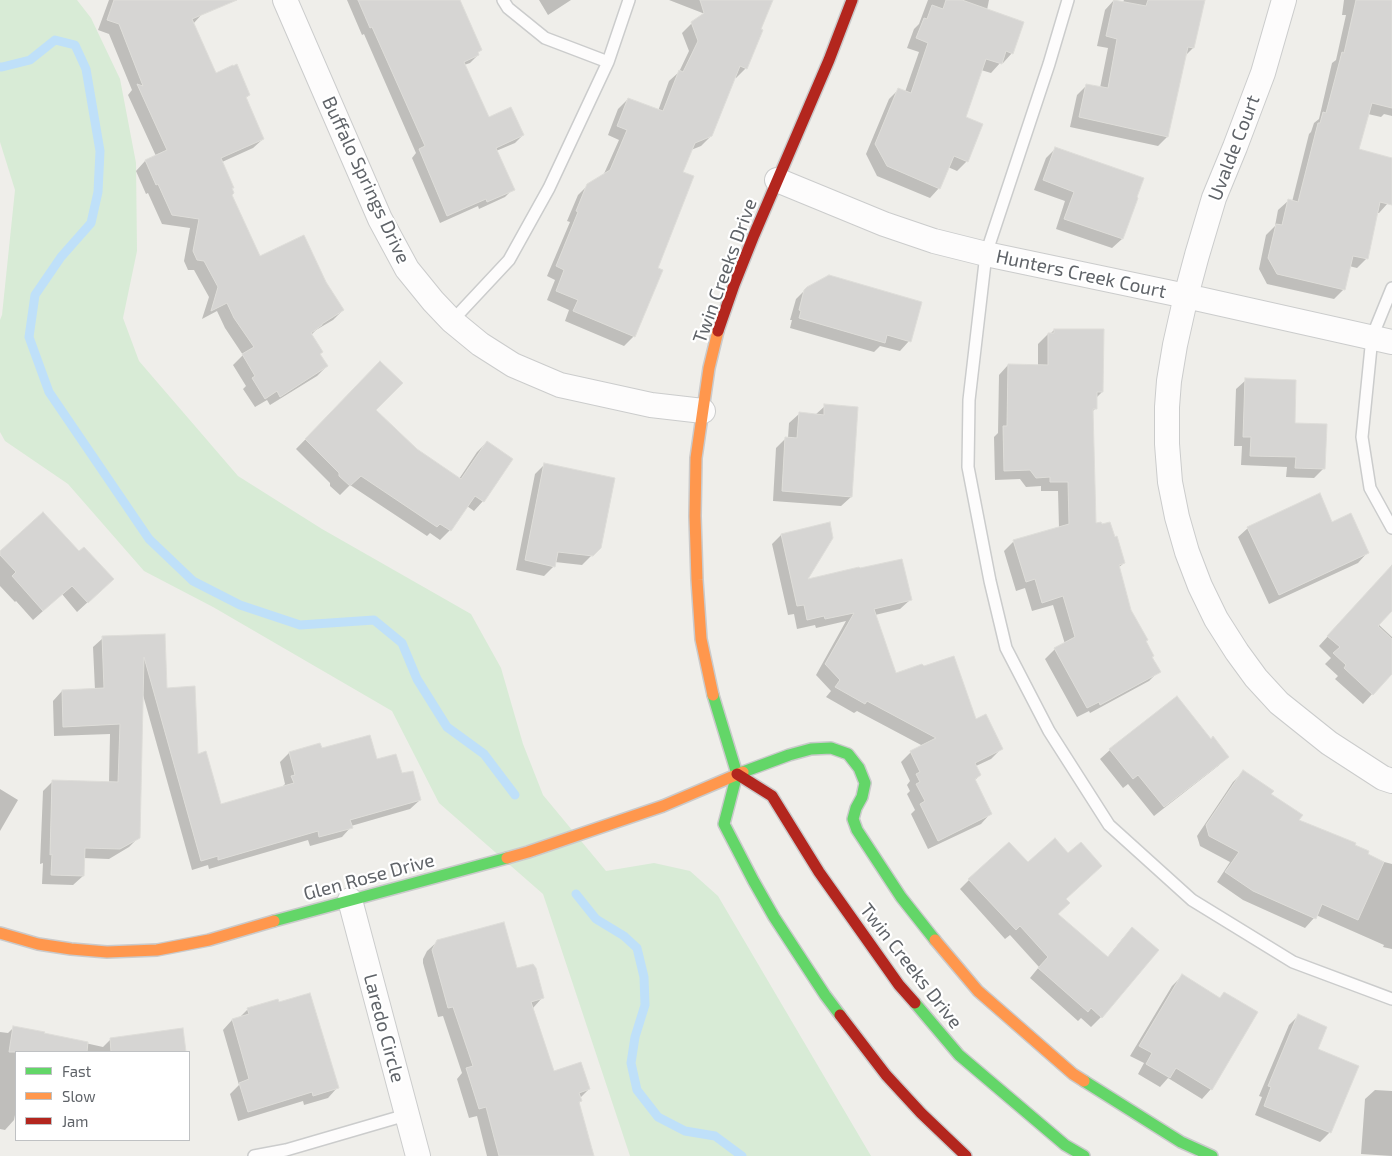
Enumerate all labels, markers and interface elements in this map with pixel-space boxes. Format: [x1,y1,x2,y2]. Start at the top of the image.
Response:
street label: Uvalde Court [1203,92,1265,204]
street label: Buffalo Springs Drive [317,93,415,267]
street label: Twin Creeks Drive [688,195,762,347]
street label: Hunters Creek Court [994,245,1168,303]
street label: Glen Rose Drive [301,849,437,905]
street label: Twin Creeks Drive [855,899,967,1033]
street label: Laredo Circle [359,971,409,1085]
legend [15,1051,190,1141]
text: Fast [62,1062,91,1080]
text: Slow [62,1087,96,1105]
text: Jam [62,1112,88,1130]

